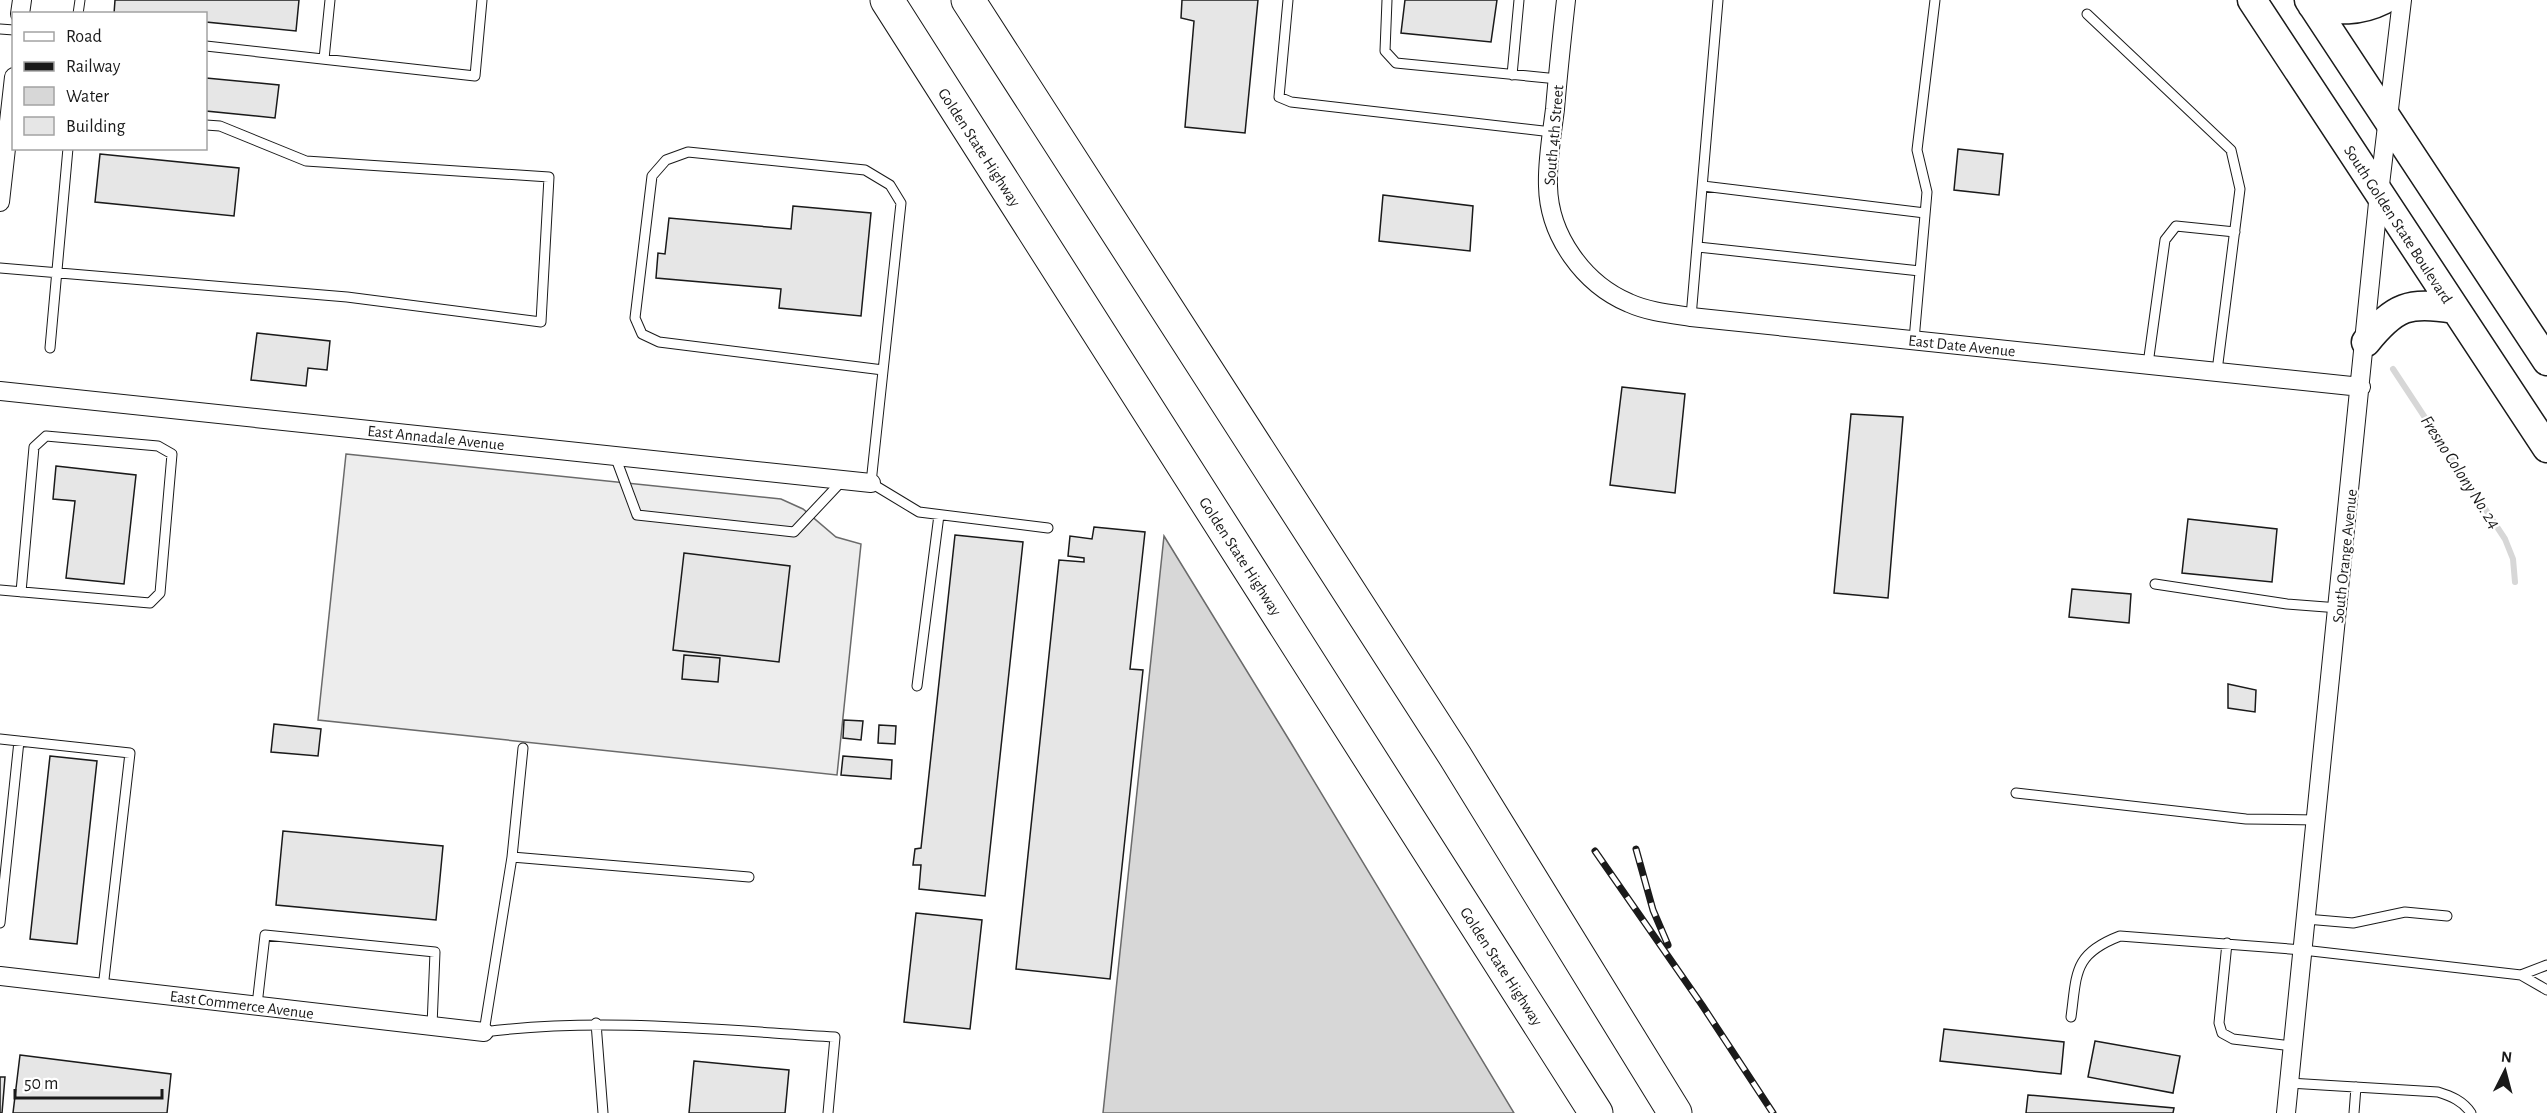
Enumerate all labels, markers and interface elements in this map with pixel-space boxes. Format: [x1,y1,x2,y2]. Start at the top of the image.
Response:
legend [12,12,207,150]
text: Road [66,28,102,46]
text: Railway [66,58,121,76]
street label: South 4th Street [1542,84,1566,186]
street label: Golden State Highway [934,85,1023,210]
text: Water [66,88,109,106]
text: Building [66,118,126,136]
street label: South Golden State Boulevard [2341,143,2455,306]
street label: East Date Avenue [1907,332,2016,360]
water label: Fresno Colony No. 24 [2417,413,2503,532]
street label: East Annadale Avenue [367,423,505,453]
street label: South Orange Avenue [2330,488,2360,624]
street label: Golden State Highway [1195,494,1284,619]
street label: Golden State Highway [1456,904,1545,1029]
street label: East Commerce Avenue [169,988,315,1022]
north arrow [2475,1041,2535,1101]
text: N [2500,1049,2513,1066]
scale bar [15,1062,162,1100]
text: 50 m [24,1075,58,1093]

